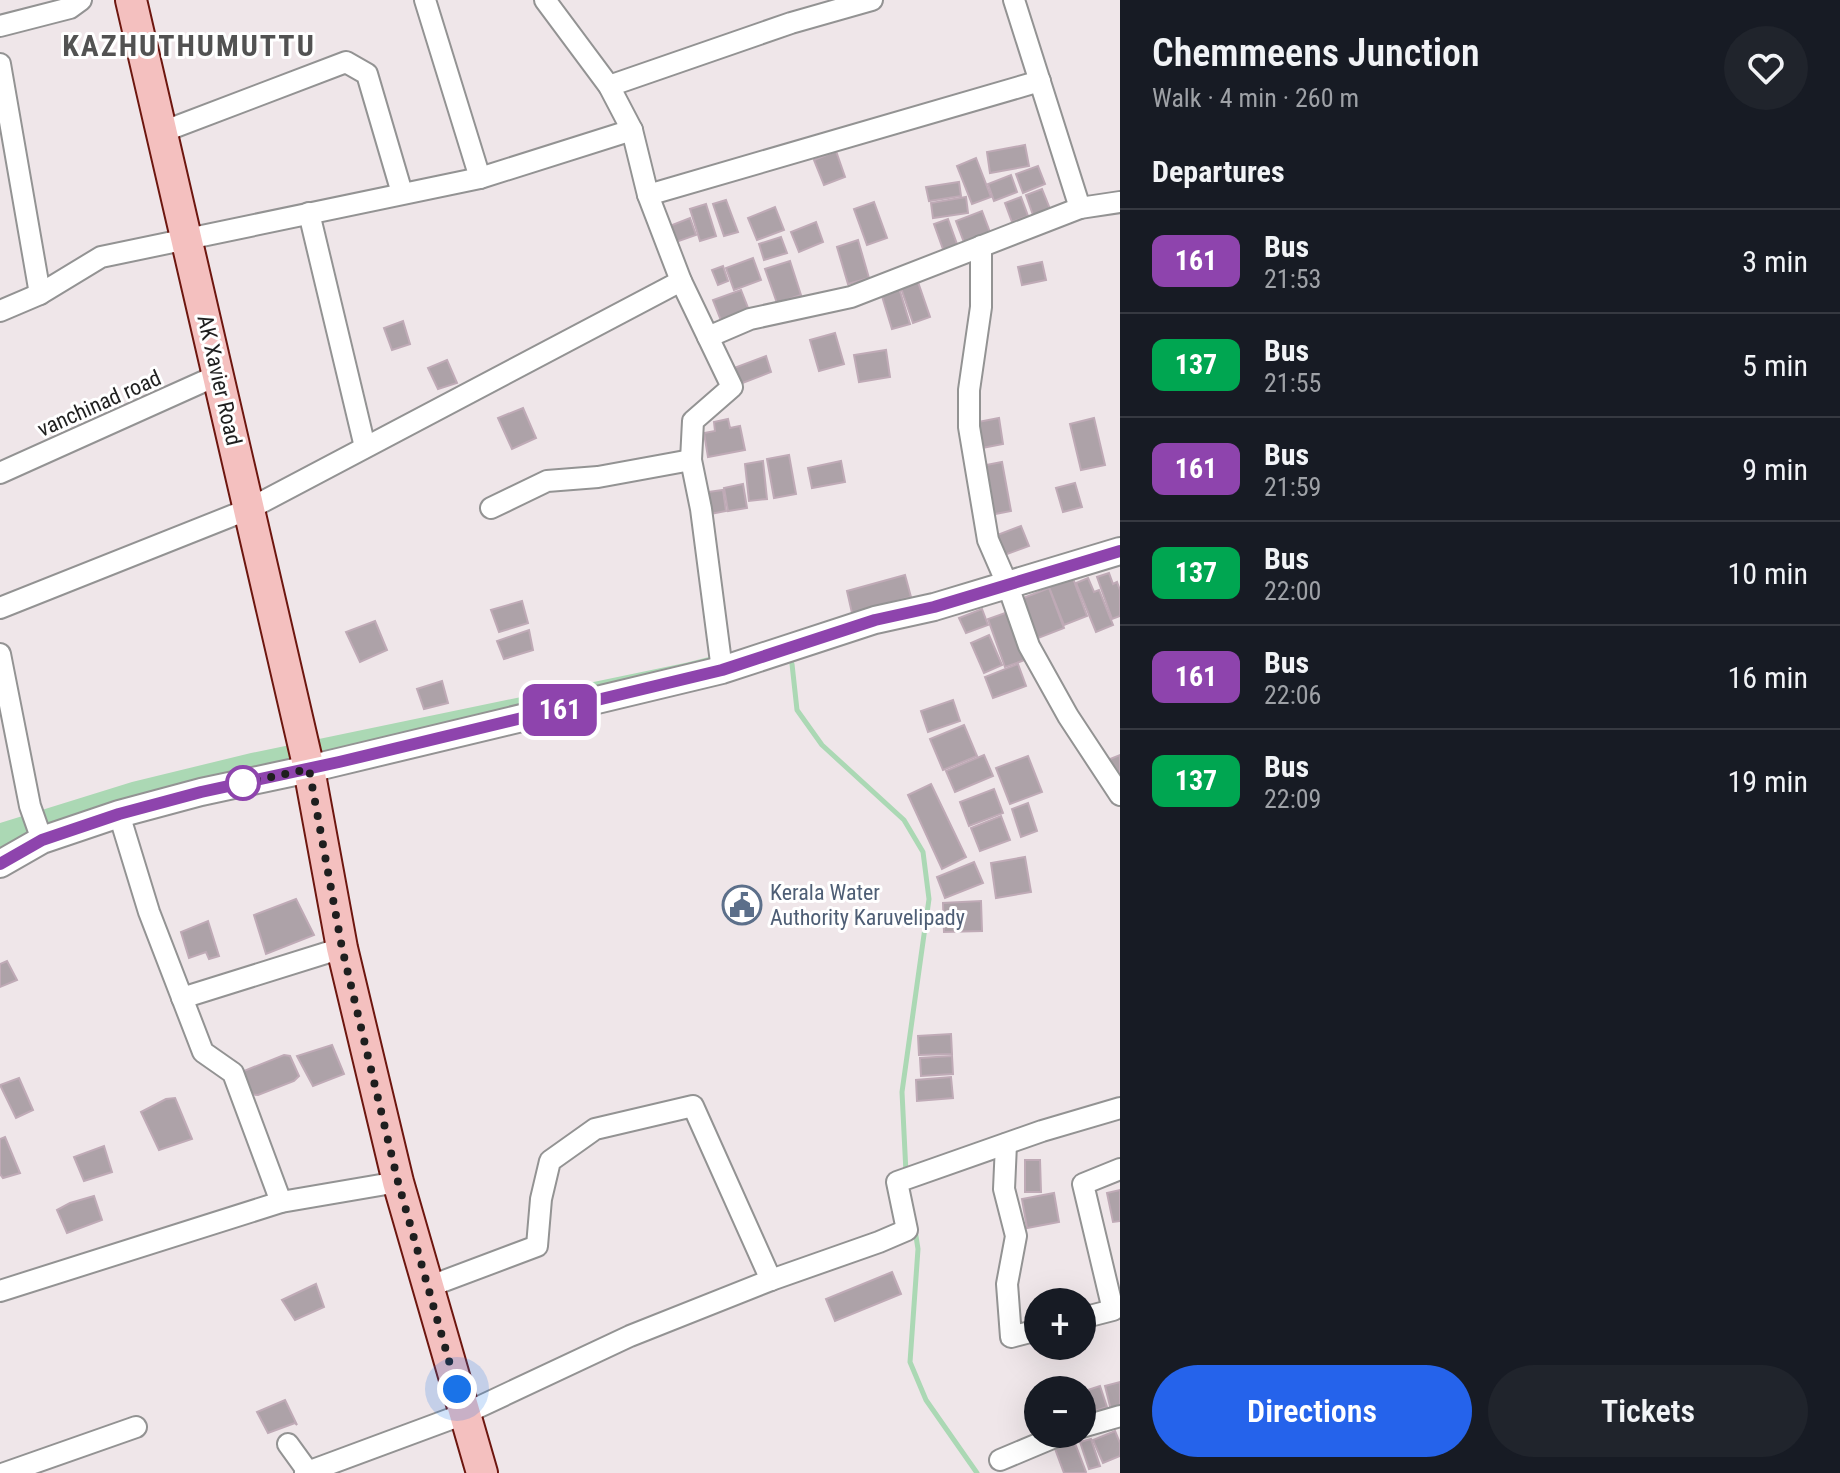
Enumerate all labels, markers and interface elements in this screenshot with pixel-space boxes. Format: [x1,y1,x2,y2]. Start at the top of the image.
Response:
button: heart [1724,26,1808,110]
district label: KAZHUTHUMUTTU [62,28,316,63]
text: Chemmeens Junction [1152,31,1480,75]
text: Walk · 4 min · 260 m [1152,83,1359,113]
text: Departures [1152,154,1285,189]
text: Bus [1264,229,1309,264]
text: 161 [1175,244,1217,277]
text: 3 min [1742,244,1808,279]
text: 21:53 [1264,264,1321,294]
street label: AK Xavier Road [192,313,247,448]
text: Bus [1264,333,1309,368]
text: 137 [1175,348,1217,381]
text: 5 min [1742,348,1808,383]
street label: vanchinad road [34,365,165,442]
text: 21:55 [1264,368,1321,398]
text: Bus [1264,437,1309,472]
text: 161 [1175,452,1217,485]
text: 9 min [1742,452,1808,487]
text: 21:59 [1264,472,1321,502]
text: Bus [1264,541,1309,576]
text: 137 [1175,556,1217,589]
text: 10 min [1727,556,1808,591]
text: 22:00 [1264,576,1321,606]
text: Bus [1264,645,1309,680]
text: 161 [1175,660,1217,693]
text: 16 min [1727,660,1808,695]
text: 22:06 [1264,680,1321,710]
line badge: 161 [514,684,606,736]
text: 161 [539,693,581,726]
text: Bus [1264,749,1309,784]
text: 137 [1175,764,1217,797]
text: 19 min [1727,764,1808,799]
unlabelled marker [226,766,260,800]
text: 22:09 [1264,784,1321,814]
place label: Kerala Water Authority Karuvelipady [770,880,965,930]
public building icon: Kerala Water Authority Karuvelipady [721,884,763,926]
map controls [1024,1288,1096,1448]
button: + [1024,1288,1096,1360]
button: Directions [1152,1365,1472,1457]
button: Tickets [1488,1365,1808,1457]
your location [437,1369,477,1409]
button: − [1024,1376,1096,1448]

